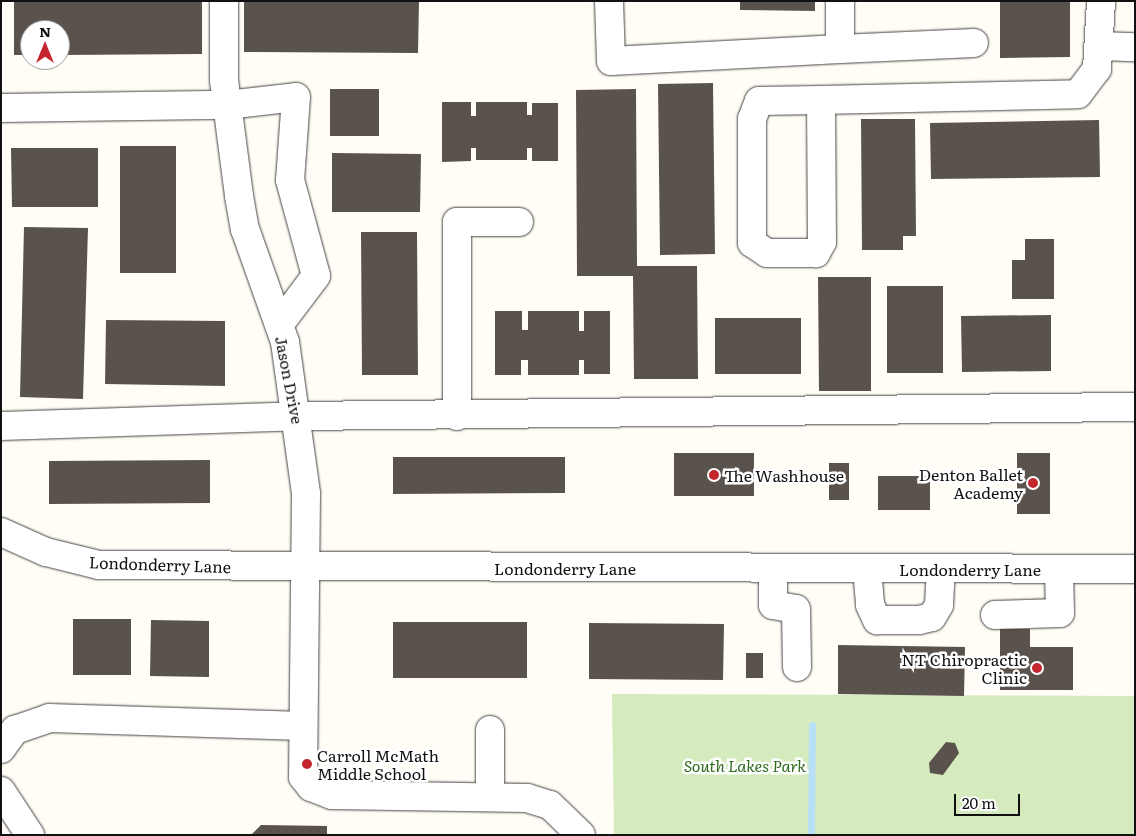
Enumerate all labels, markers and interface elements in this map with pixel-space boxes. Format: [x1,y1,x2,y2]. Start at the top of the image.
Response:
north arrow [20,20,70,70]
text: N [39,21,51,41]
street label: Jason Drive [272,334,308,426]
place label: Denton Ballet Academy [919,464,1023,502]
place label: The Washhouse [724,465,844,485]
marker: The Washhouse [708,469,720,481]
marker: Denton Ballet Academy [1027,477,1039,489]
street label: Londonderry Lane [89,552,231,576]
street label: Londonderry Lane [494,558,636,578]
street label: Londonderry Lane [899,559,1041,579]
place label: NT Chiropractic Clinic [901,649,1027,687]
marker: NT Chiropractic Clinic [1031,662,1043,674]
place label: Carroll McMath Middle School [317,745,439,783]
park label: South Lakes Park [684,755,806,775]
marker: Carroll McMath Middle School [301,758,313,770]
scale bar [956,784,1022,816]
text: 20 m [962,791,996,814]

